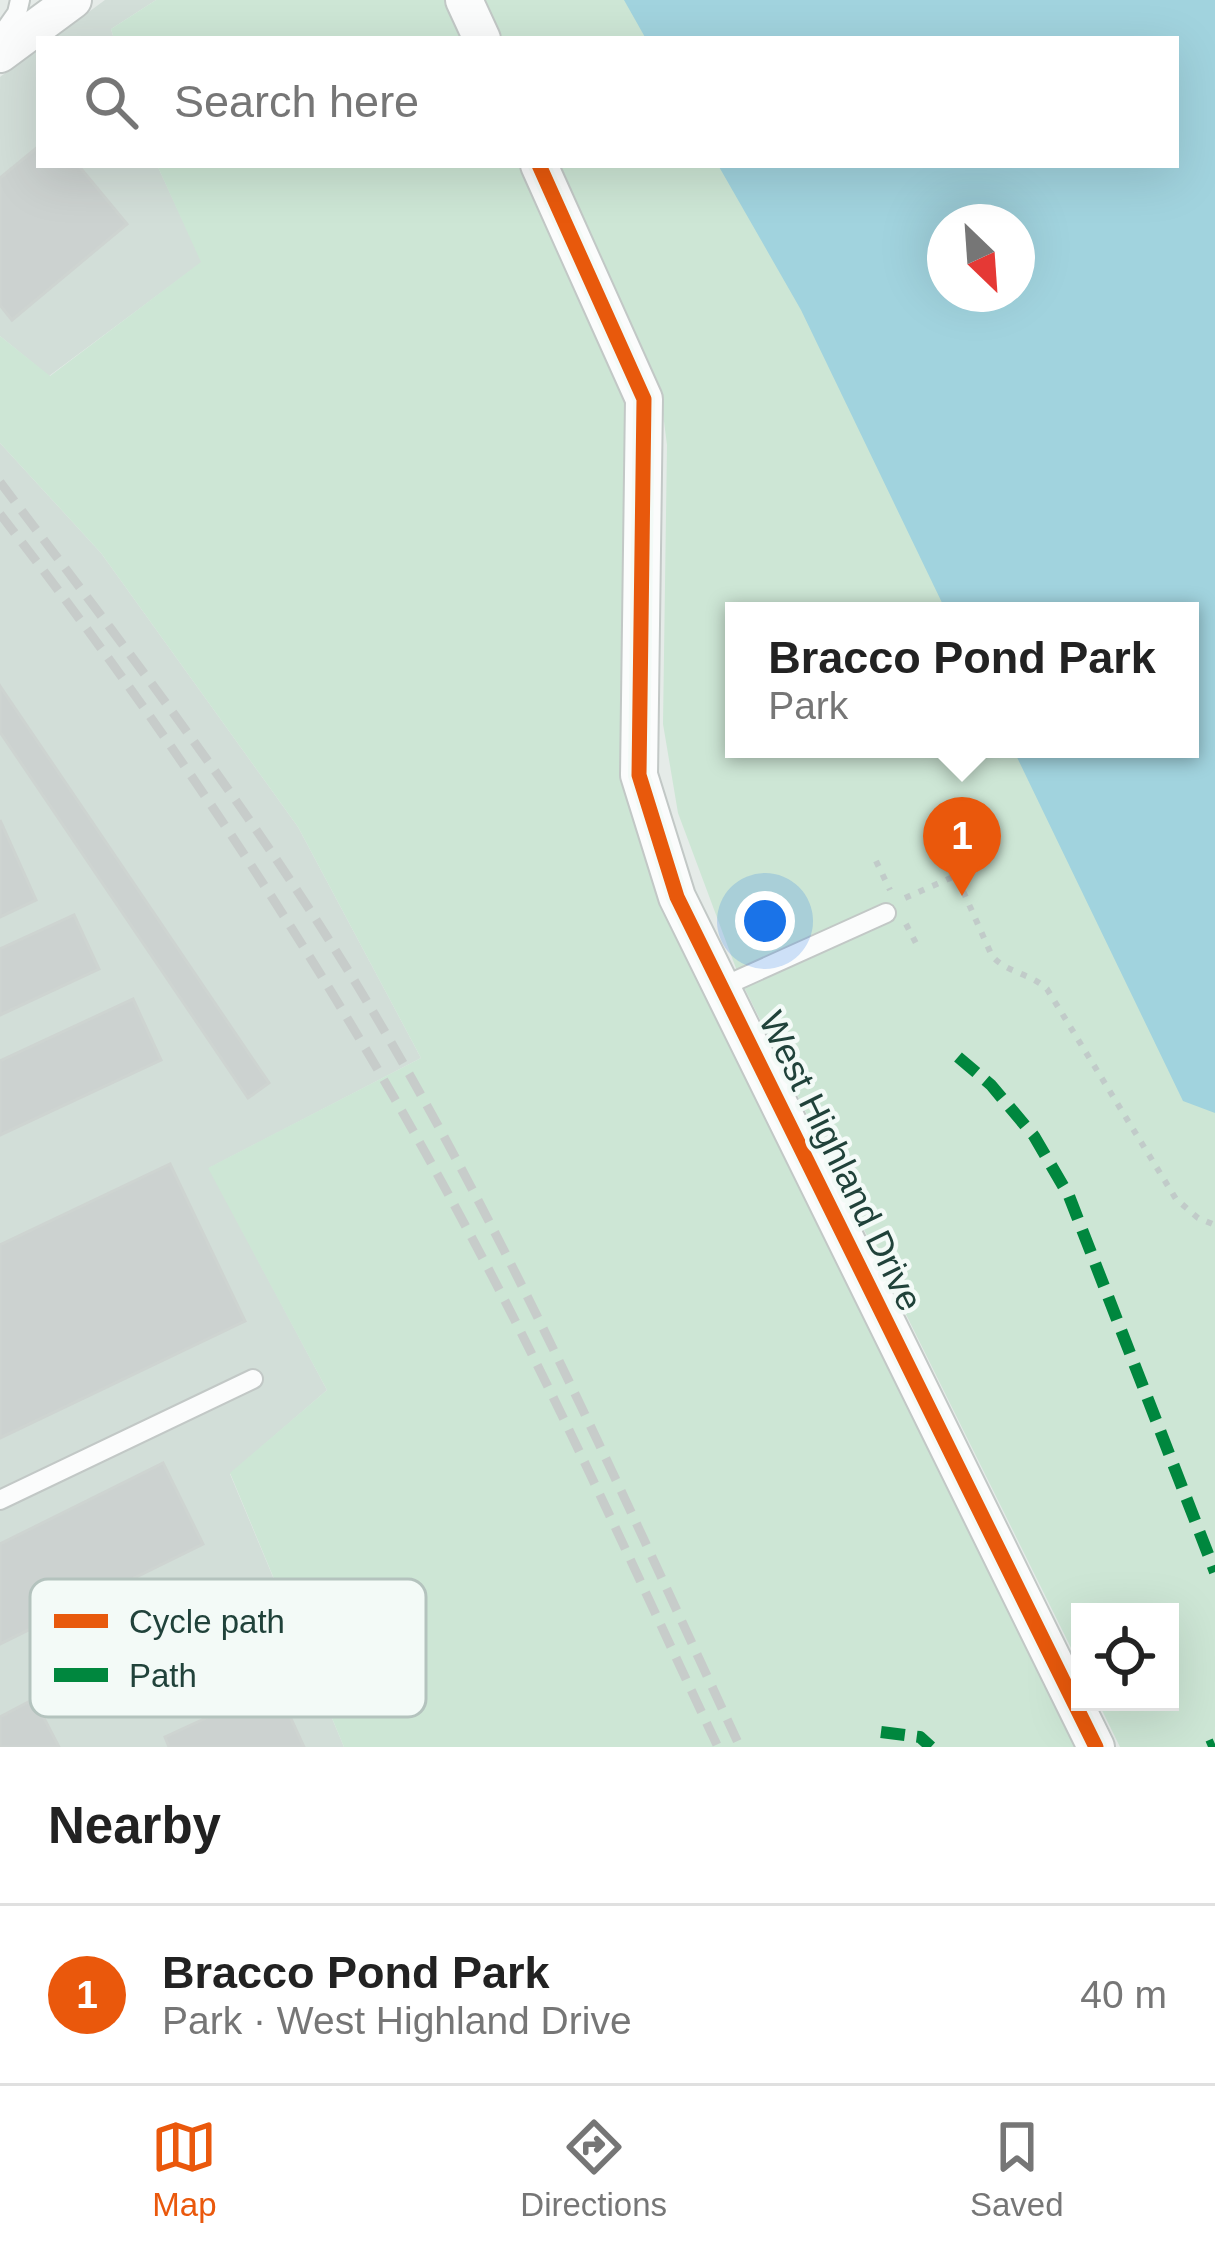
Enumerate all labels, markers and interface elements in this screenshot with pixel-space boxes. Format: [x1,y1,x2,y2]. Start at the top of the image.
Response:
search box [36,36,1179,168]
icon: search [78,69,144,135]
text: Search here [174,76,419,127]
north arrow [927,204,1035,312]
popup [725,602,1199,758]
text: Bracco Pond Park [768,632,1156,683]
text: Park [768,684,848,727]
pin: 1 [923,797,1001,896]
your location [735,891,795,951]
street label: West Highland Drive [751,1005,931,1317]
legend [30,1579,426,1717]
text: Cycle path [129,1603,285,1640]
map controls [1071,1603,1179,1711]
button: locate [1071,1603,1179,1711]
text: Path [129,1657,197,1694]
text: Nearby [48,1797,221,1854]
text: Bracco Pond Park [162,1947,550,1998]
text: 1 [76,1973,98,2016]
text: 40 m [1080,1973,1167,2016]
text: Park · West Highland Drive [162,1999,632,2042]
tab: Map [151,2114,217,2224]
tab: Directions [520,2114,667,2224]
tab: Saved [970,2114,1064,2224]

